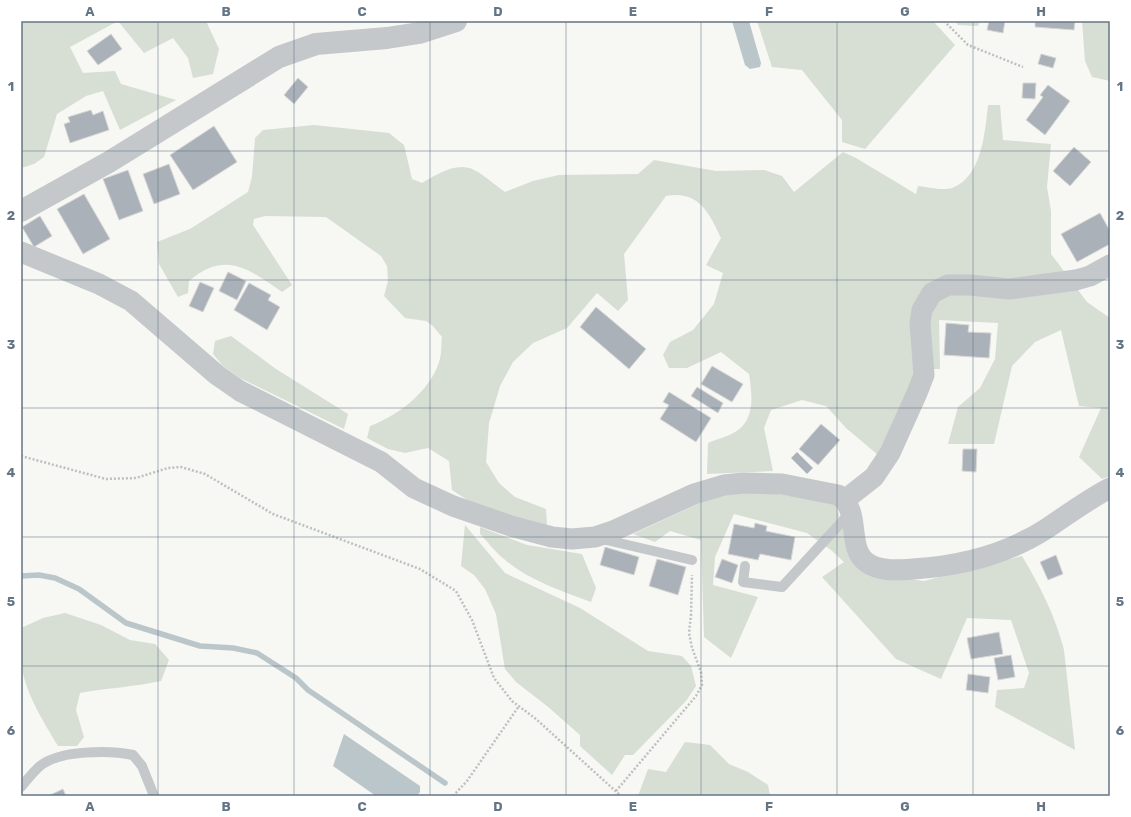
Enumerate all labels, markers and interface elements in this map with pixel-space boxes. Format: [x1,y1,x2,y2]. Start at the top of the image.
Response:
text: A [85,4,95,19]
text: B [221,4,231,19]
text: C [357,4,367,19]
text: D [493,4,503,19]
text: E [629,4,637,19]
text: F [765,4,773,19]
text: G [900,4,910,19]
text: H [1036,4,1046,19]
text: 1 [8,79,14,94]
text: 1 [1117,79,1123,94]
text: 2 [7,208,15,223]
text: 2 [1116,208,1124,223]
text: 3 [7,337,16,352]
text: 3 [1116,337,1125,352]
text: 4 [7,465,16,480]
text: 4 [1116,465,1125,480]
text: 5 [7,594,15,609]
text: 5 [1116,594,1124,609]
text: 6 [7,723,16,738]
text: 6 [1116,723,1125,738]
text: A [85,799,95,814]
text: B [221,799,231,814]
text: C [357,799,367,814]
text: D [493,799,503,814]
text: E [629,799,637,814]
text: F [765,799,773,814]
text: G [900,799,910,814]
text: H [1036,799,1046,814]

